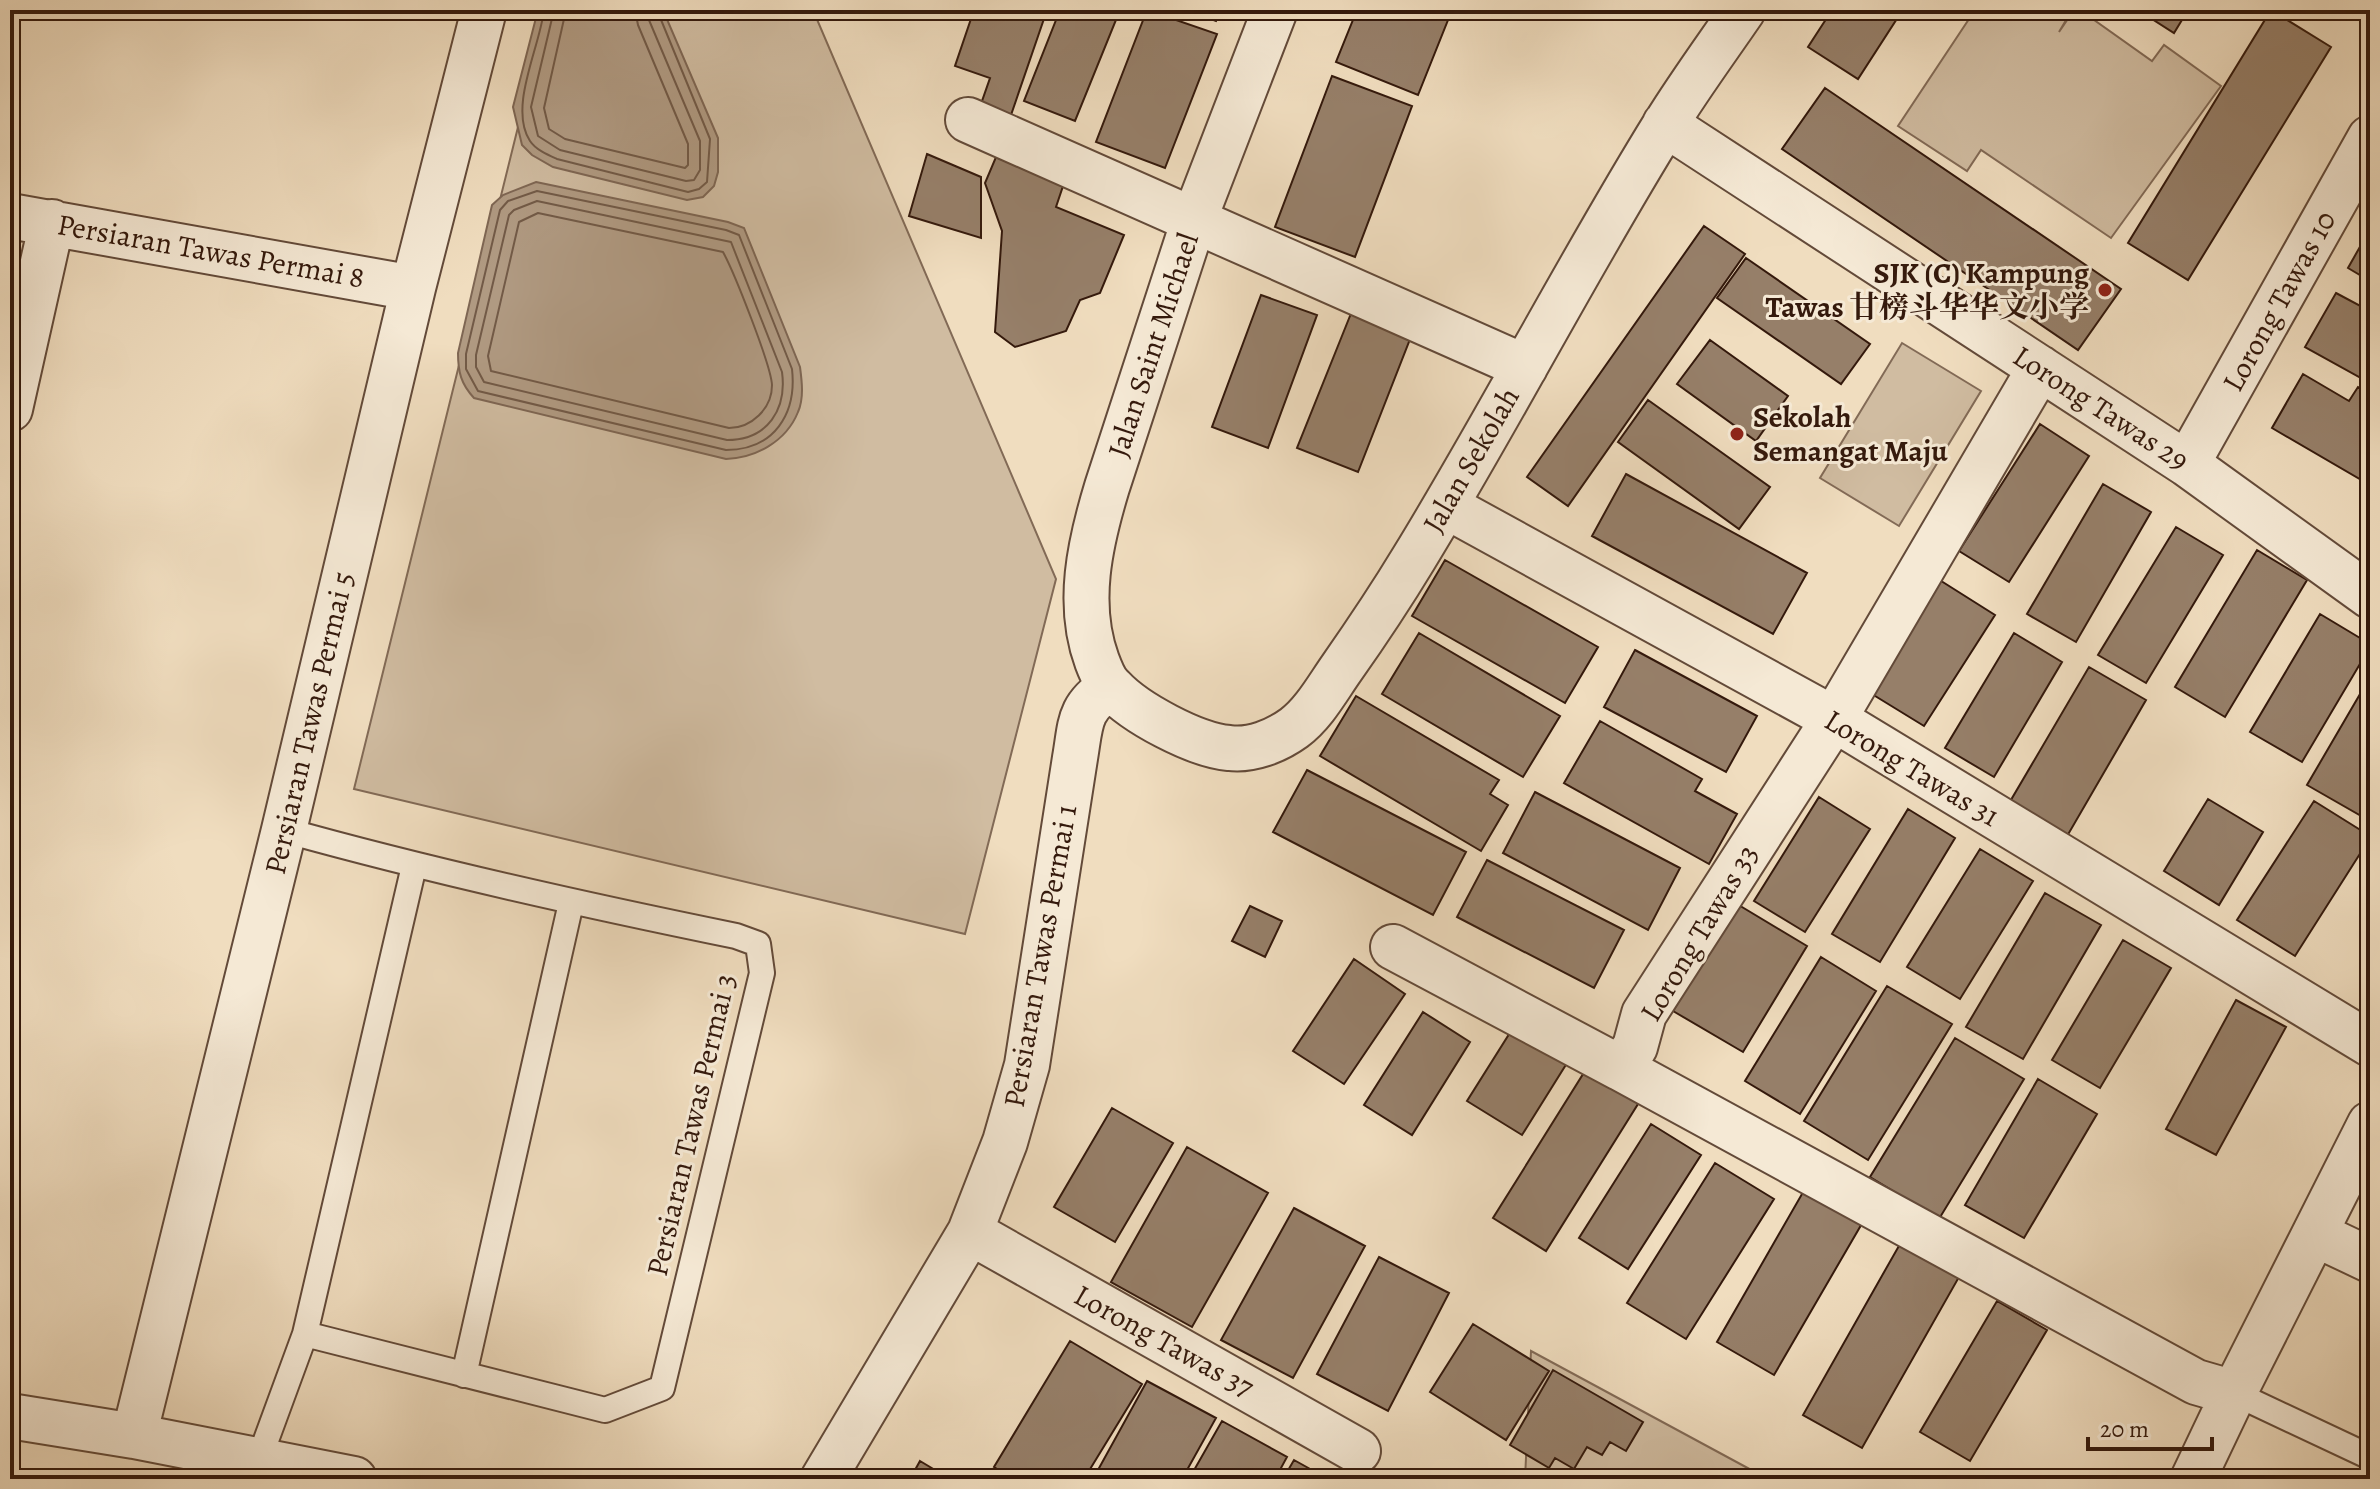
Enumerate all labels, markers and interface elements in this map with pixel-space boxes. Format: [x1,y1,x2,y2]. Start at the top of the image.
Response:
street label: Lorong Tawas 10 [2213,203,2345,399]
street label: Persiaran Tawas Permai 8 [54,204,368,298]
street label: Jalan Saint Michael [1098,228,1208,462]
place label: SJK (C) Kampung Tawas 甘榜斗华华文小学 [1765,253,2090,327]
marker: SJK (C) Kampung Tawas 甘榜斗华华文小学 [2096,281,2114,299]
street label: Lorong Tawas 29 [2005,336,2197,480]
street label: Jalan Sekolah [1413,380,1529,540]
place label: Sekolah Semangat Maju [1753,397,1948,471]
marker: Sekolah Semangat Maju [1728,425,1746,443]
street label: Persiaran Tawas Permai 5 [255,568,363,878]
street label: Lorong Tawas 31 [1817,700,2007,836]
street label: Persiaran Tawas Permai 1 [994,801,1086,1111]
street label: Lorong Tawas 33 [1630,837,1768,1029]
street label: Persiaran Tawas Permai 3 [637,970,745,1280]
street label: Lorong Tawas 37 [1067,1275,1261,1407]
scale bar [2088,1401,2212,1451]
text: 20 m [2100,1413,2149,1445]

